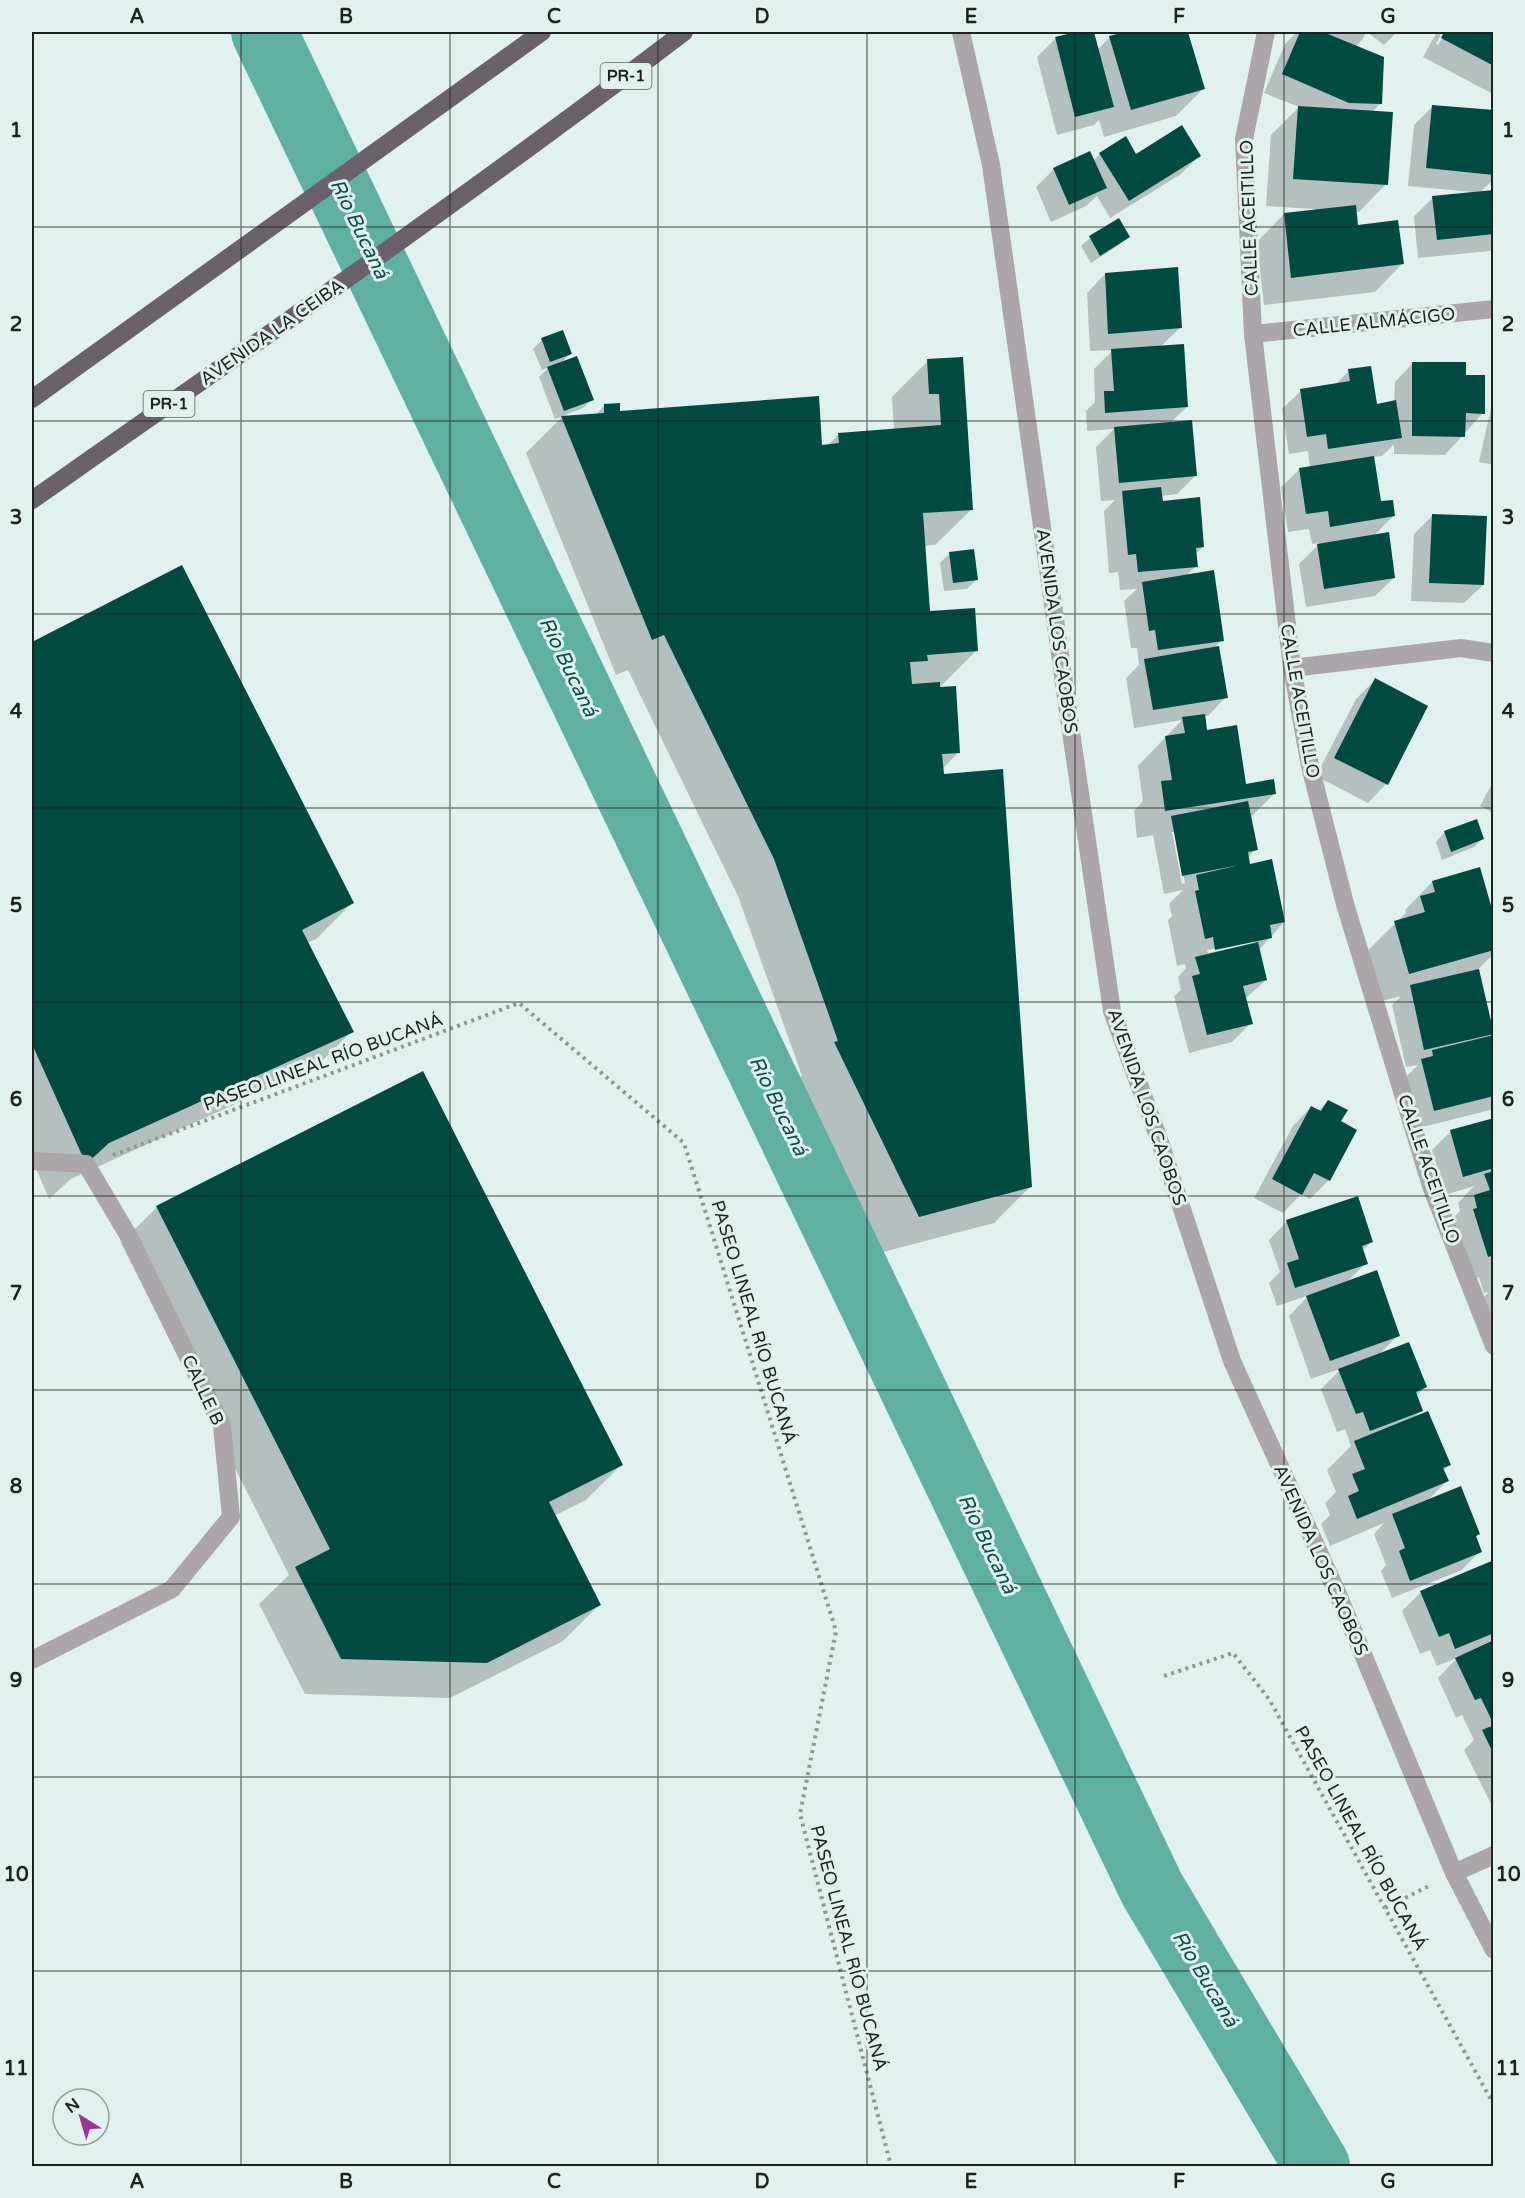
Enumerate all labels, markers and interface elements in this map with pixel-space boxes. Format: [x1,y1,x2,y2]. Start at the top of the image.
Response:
text: A [130,5,145,29]
text: B [339,5,353,29]
text: C [547,5,561,29]
text: D [754,5,770,29]
text: E [965,5,978,29]
text: F [1173,5,1185,29]
text: G [1380,5,1396,29]
road number: PR-1 [600,63,652,89]
text: 1 [10,119,22,143]
text: 1 [1502,119,1514,143]
street label: CALLE ACEITILLO [1235,139,1263,297]
water label: Río Bucaná [325,175,394,283]
street label: AVENIDA LA CEIBA [196,274,348,390]
street label: CALLE ALMÁCIGO [1292,303,1456,341]
text: 2 [10,313,22,337]
text: 2 [1502,313,1514,337]
road number: PR-1 [144,391,195,417]
text: 3 [10,506,22,530]
text: 3 [1502,506,1514,530]
street label: AVENIDA LOS CAOBOS [1032,527,1082,735]
water label: Río Bucaná [534,613,603,721]
street label: CALLE ACEITILLO [1276,622,1324,780]
text: 4 [10,700,23,724]
text: 4 [1502,700,1515,724]
text: 5 [10,894,22,918]
text: 5 [1502,894,1514,918]
street label: AVENIDA LOS CAOBOS [1103,1006,1191,1208]
street label: PASEO LINEAL RÍO BUCANÁ [200,1008,446,1116]
water label: Río Bucaná [744,1052,813,1160]
text: 6 [10,1088,22,1112]
text: 6 [1502,1088,1514,1112]
street label: CALLE ACEITILLO [1393,1091,1465,1247]
street label: PASEO LINEAL RÍO BUCANÁ [706,1198,802,1446]
text: 7 [10,1282,22,1306]
text: 7 [1502,1282,1514,1306]
street label: CALLE B [177,1351,229,1429]
street label: AVENIDA LOS CAOBOS [1269,1461,1373,1659]
text: 8 [10,1475,22,1499]
text: 8 [1502,1475,1514,1499]
water label: Río Bucaná [953,1490,1022,1598]
text: 9 [10,1669,22,1693]
text: 9 [1502,1669,1514,1693]
street label: PASEO LINEAL RÍO BUCANÁ [1290,1722,1432,1954]
street label: PASEO LINEAL RÍO BUCANÁ [806,1823,892,2073]
text: 10 [3,1863,29,1887]
text: 10 [1495,1863,1521,1887]
water label: Río Bucaná [1167,1927,1243,2032]
text: 11 [3,2057,29,2081]
text: 11 [1495,2057,1521,2081]
north arrow [51,2087,111,2147]
text: N [61,2094,84,2118]
text: A [130,2170,145,2194]
text: B [339,2170,353,2194]
text: C [547,2170,561,2194]
text: D [754,2170,770,2194]
text: E [965,2170,978,2194]
text: F [1173,2170,1185,2194]
text: G [1380,2170,1396,2194]

